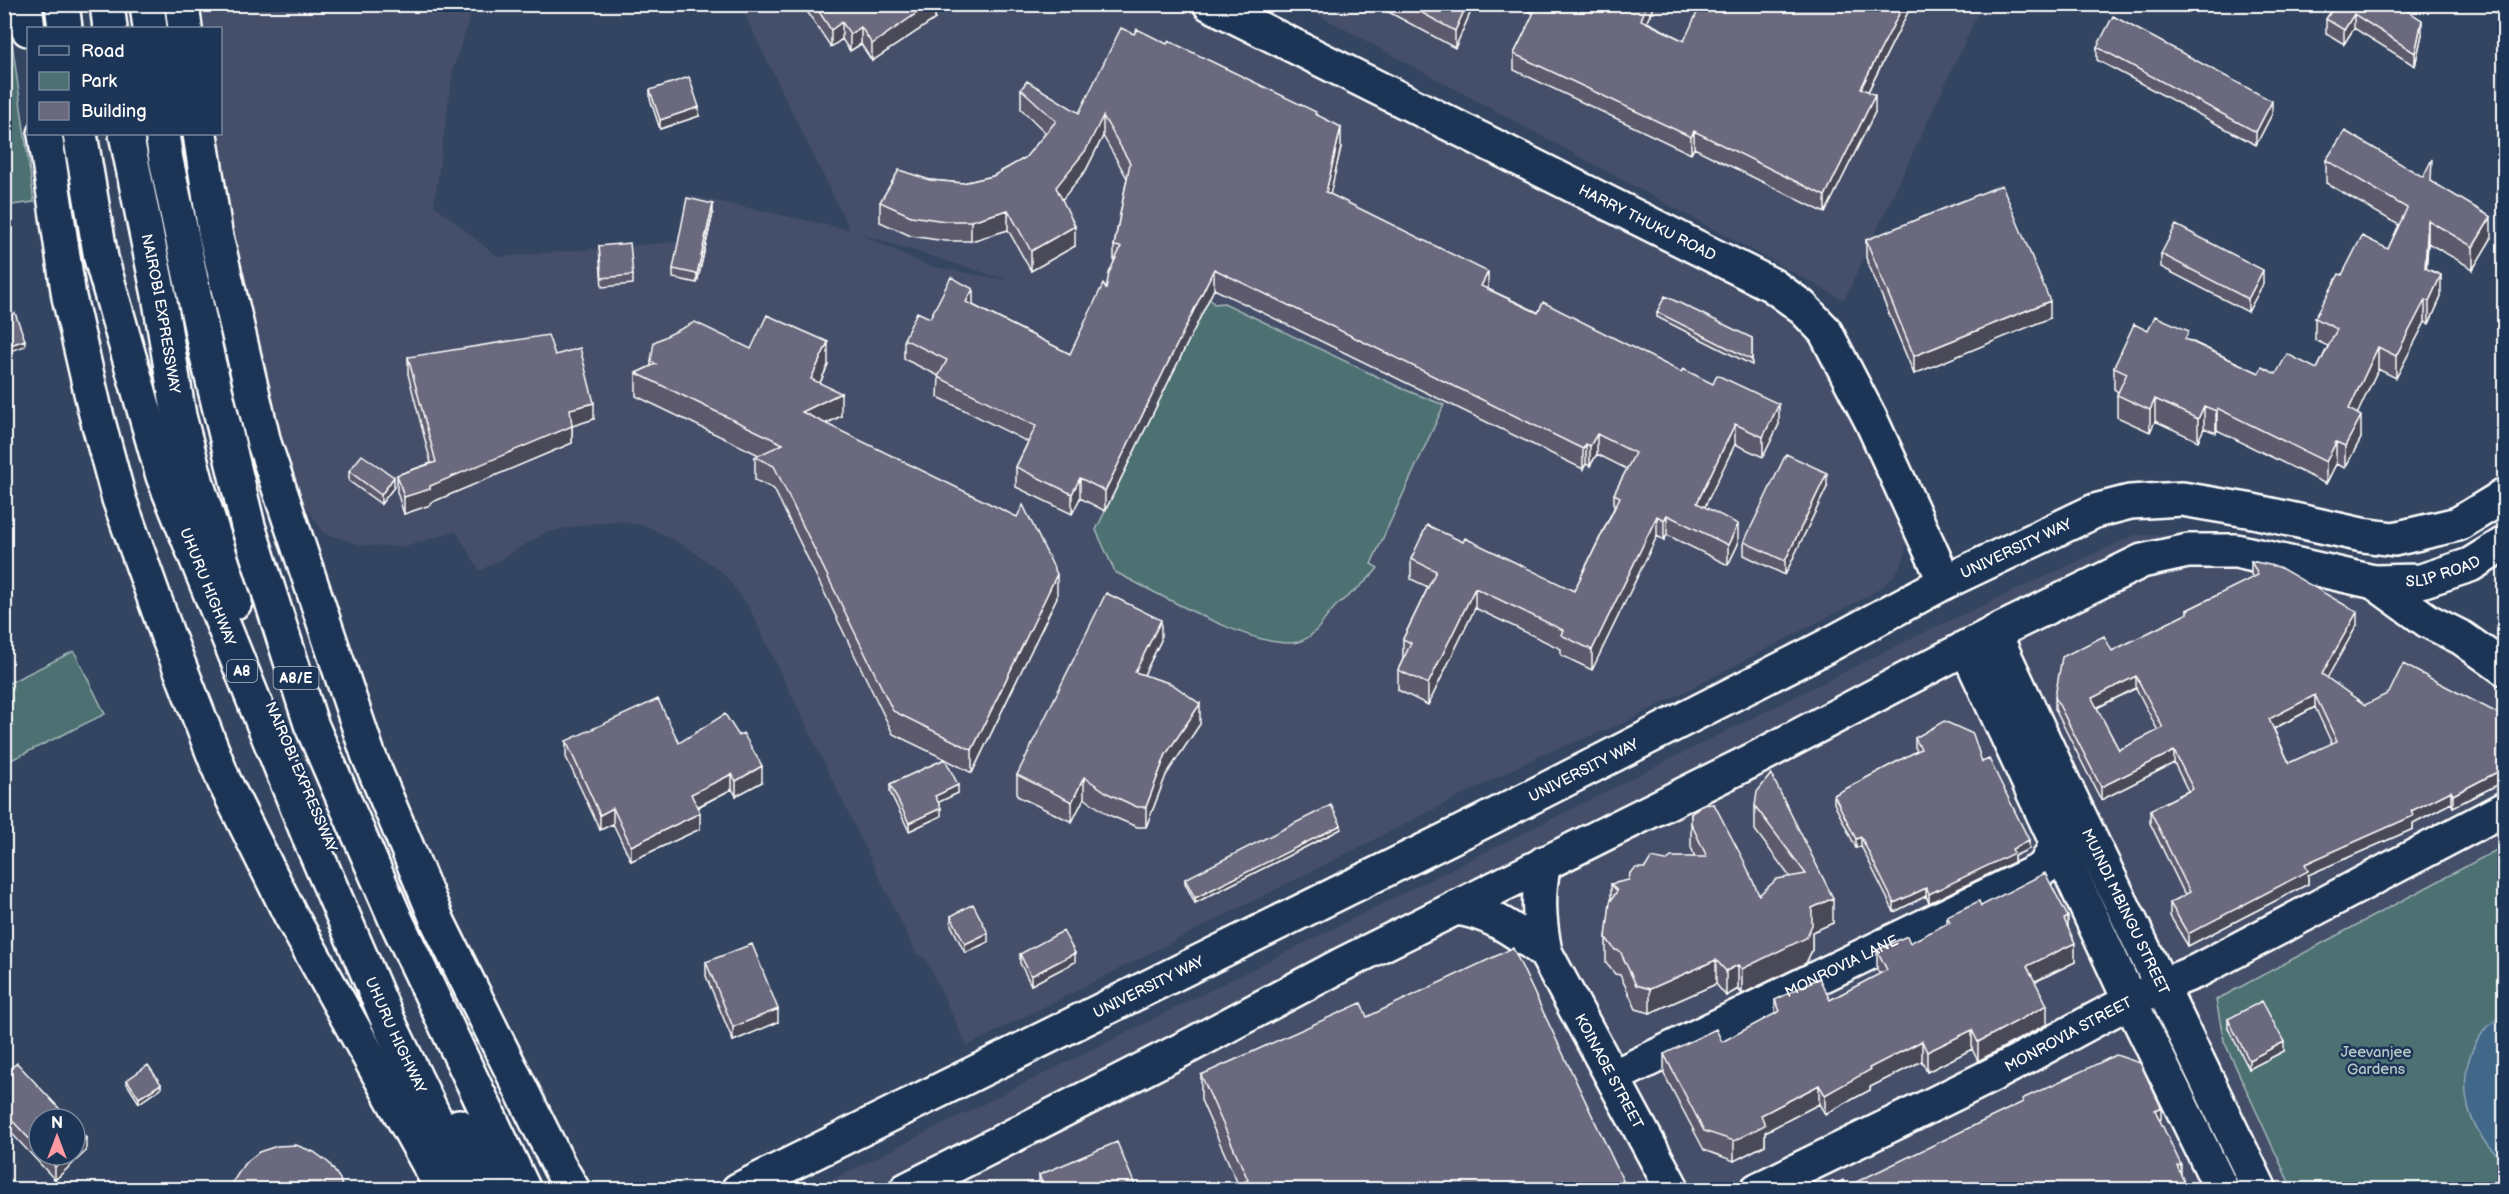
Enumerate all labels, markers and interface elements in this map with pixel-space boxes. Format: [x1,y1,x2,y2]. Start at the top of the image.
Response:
legend [27,27,222,135]
text: Road [81,41,125,62]
text: Park [81,71,117,92]
text: Building [81,101,147,122]
street label: HARRY THUKU ROAD [1575,180,1719,265]
street label: NAIROBI EXPRESSWAY [137,232,185,395]
street label: UNIVERSITY WAY [1957,514,2075,583]
street label: UHURU HIGHWAY [175,525,240,649]
street label: SLIP ROAD [2406,551,2484,591]
road number: A8 [227,660,257,682]
road number: A8/E [274,667,318,689]
street label: NAIROBI EXPRESSWAY [261,699,341,855]
street label: UNIVERSITY WAY [1525,734,1642,806]
street label: MUINDI MBINGU STREET [2077,825,2174,998]
street label: MONROVIA LANE [1782,931,1901,1002]
street label: UNIVERSITY WAY [1090,952,1207,1022]
street label: UHURU HIGHWAY [361,974,431,1096]
street label: MONROVIA STREET [2001,993,2135,1076]
street label: KOINAGE STREET [1570,1010,1648,1132]
park label: Jeevanjee Gardens [2341,1043,2411,1079]
north arrow [27,1107,87,1167]
text: N [51,1114,63,1133]

